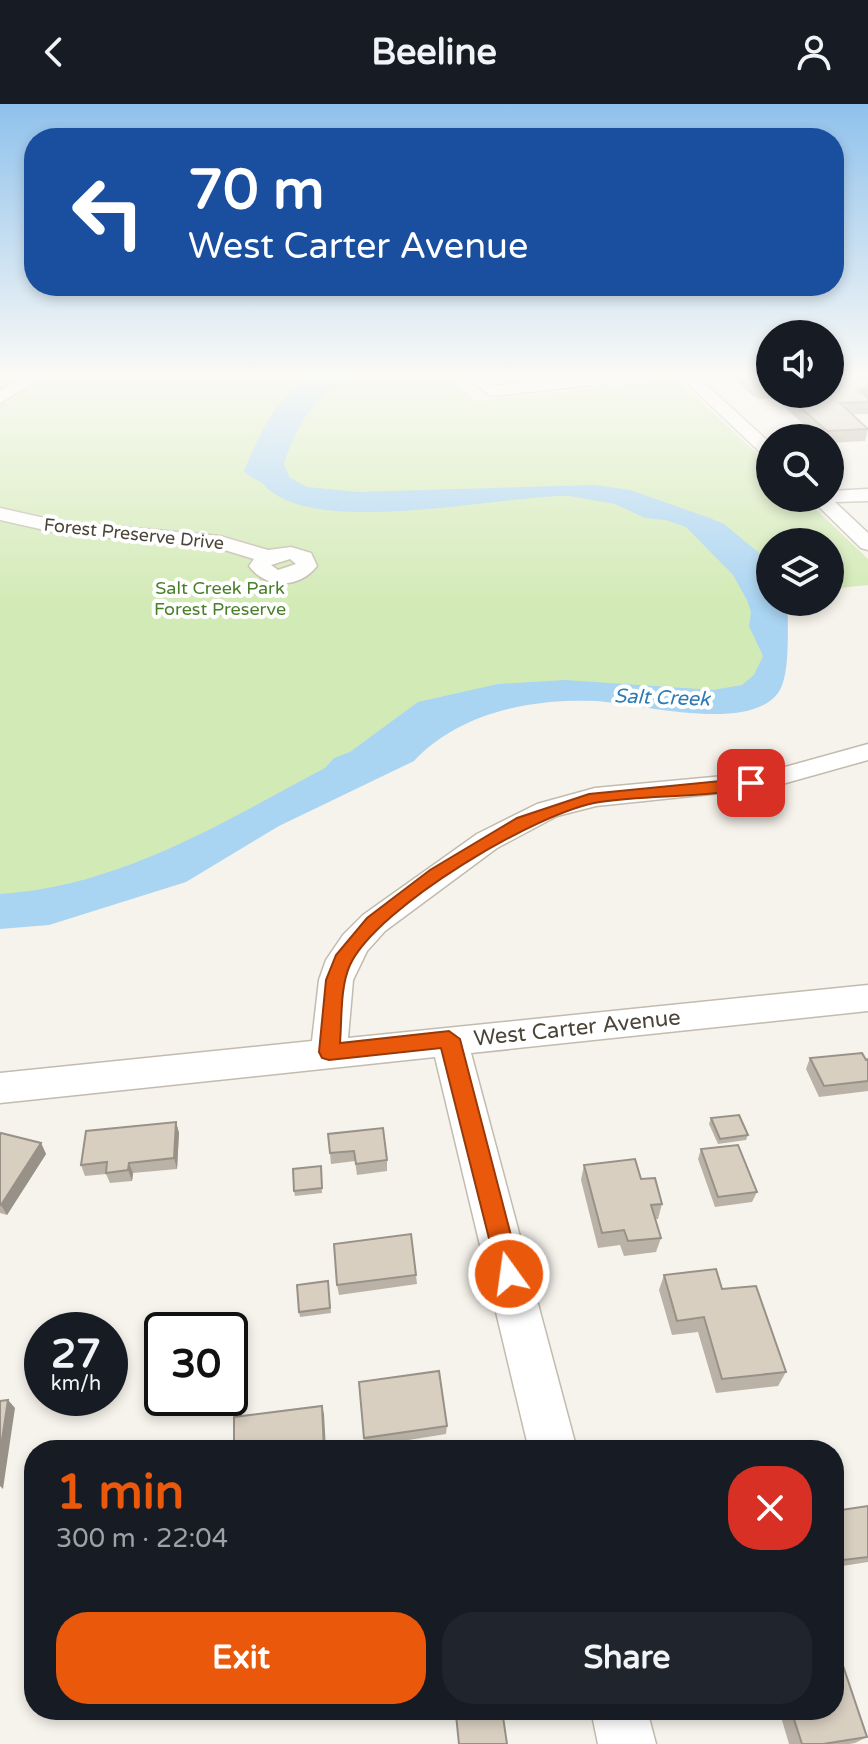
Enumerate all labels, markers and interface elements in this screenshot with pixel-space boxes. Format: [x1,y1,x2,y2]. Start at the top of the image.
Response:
icon: back [32,30,76,74]
icon: person [792,30,836,74]
text: Beeline [371,31,497,74]
text: 70 m [188,157,324,224]
icon: left [56,160,160,264]
text: West Carter Avenue [188,225,528,268]
map controls [756,320,844,616]
button: sound [756,320,844,408]
button: search [756,424,844,512]
street label: Forest Preserve Drive [43,514,225,554]
button: layers [756,528,844,616]
park label: Salt Creek Park Forest Preserve [154,577,286,620]
water label: Salt Creek [614,684,712,712]
pin [717,749,785,817]
icon: arrive [729,761,773,805]
street label: West Carter Avenue [472,1004,682,1052]
position arrow [467,1232,551,1316]
speed limit sign: 30 [144,1312,248,1416]
text: 27 [51,1330,101,1378]
text: km/h [51,1372,101,1396]
text: 1 min [56,1464,184,1522]
button: close [728,1466,812,1550]
text: 300 m · 22:04 [56,1523,228,1554]
button: Exit [56,1612,426,1704]
button: Share [442,1612,812,1704]

